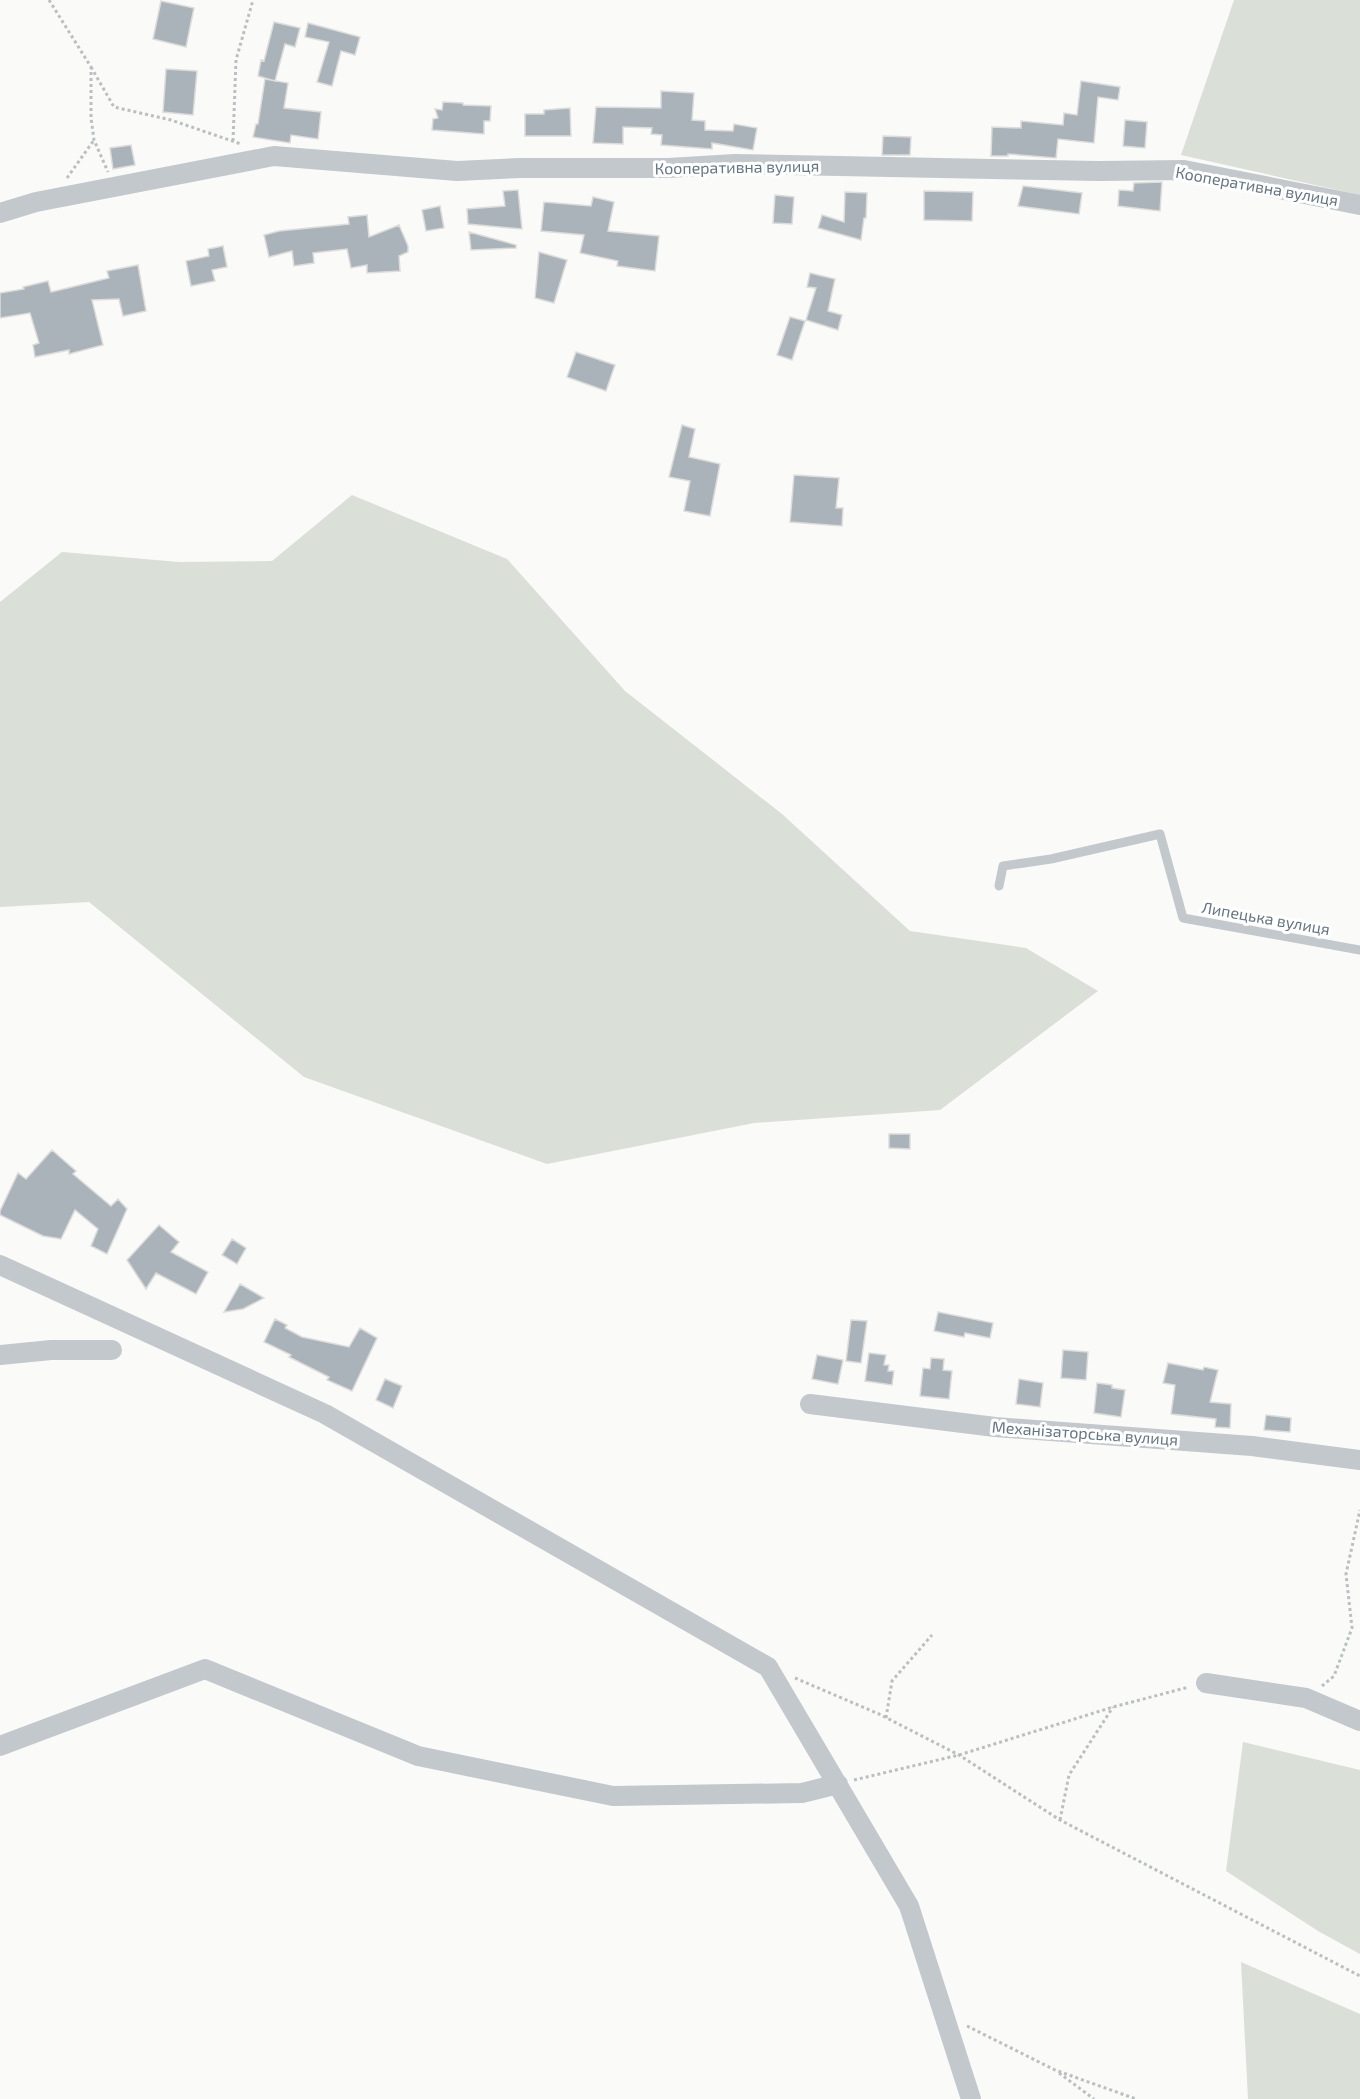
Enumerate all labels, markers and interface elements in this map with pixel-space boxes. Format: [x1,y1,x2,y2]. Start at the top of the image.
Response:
street label: Кооперативна вулиця [654,156,820,178]
street label: Кооперативна вулиця [1174,162,1340,210]
street label: Липецька вулиця [1200,897,1332,939]
street label: Механізаторська вулиця [991,1417,1179,1449]

